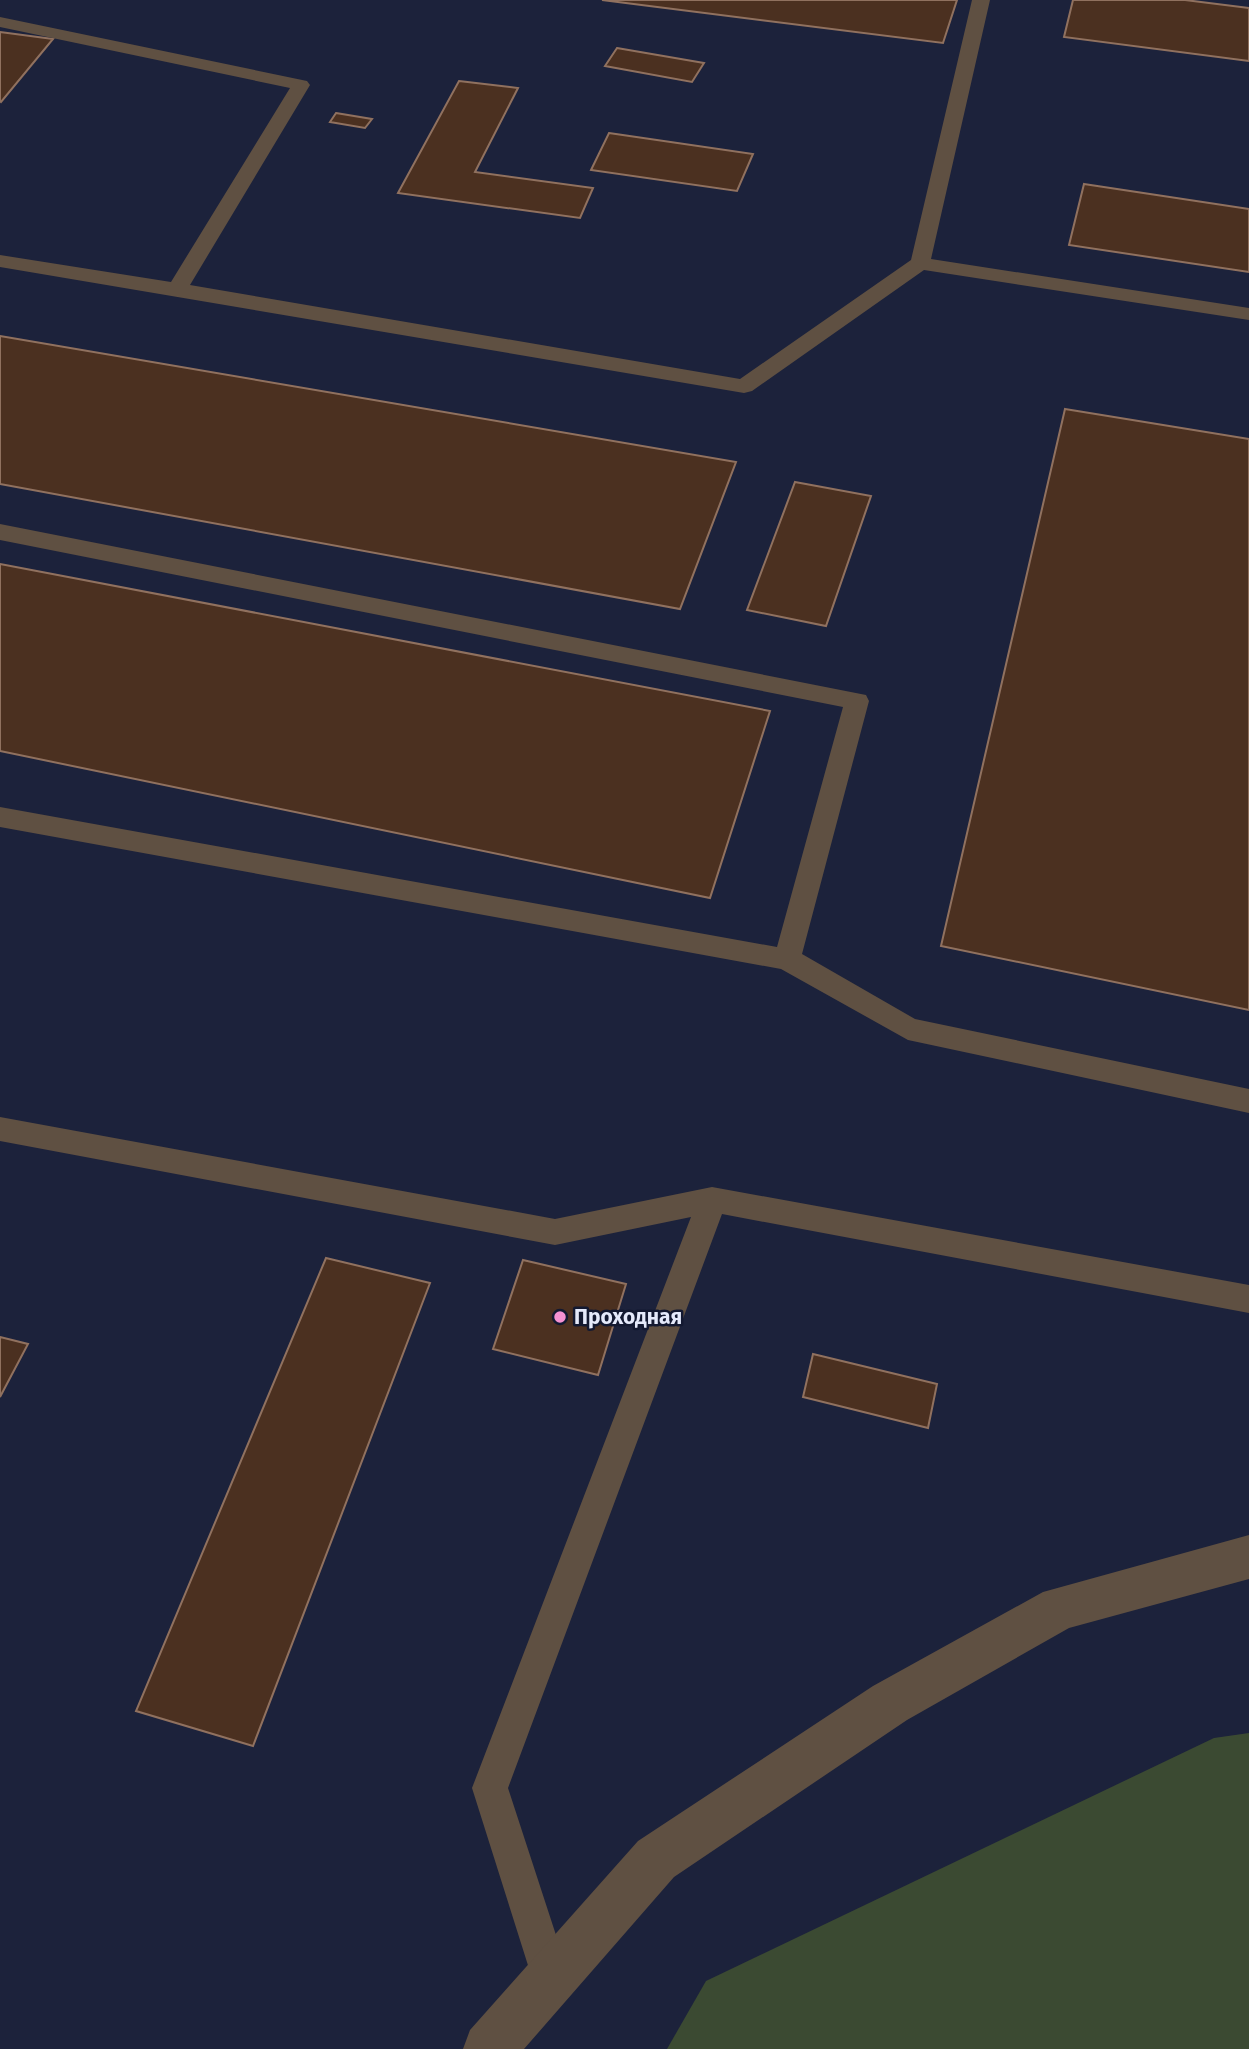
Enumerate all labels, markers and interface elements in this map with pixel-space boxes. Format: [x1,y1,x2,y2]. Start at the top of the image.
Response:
place label: Проходная [574,1304,682,1330]
marker: Проходная [552,1309,568,1325]

